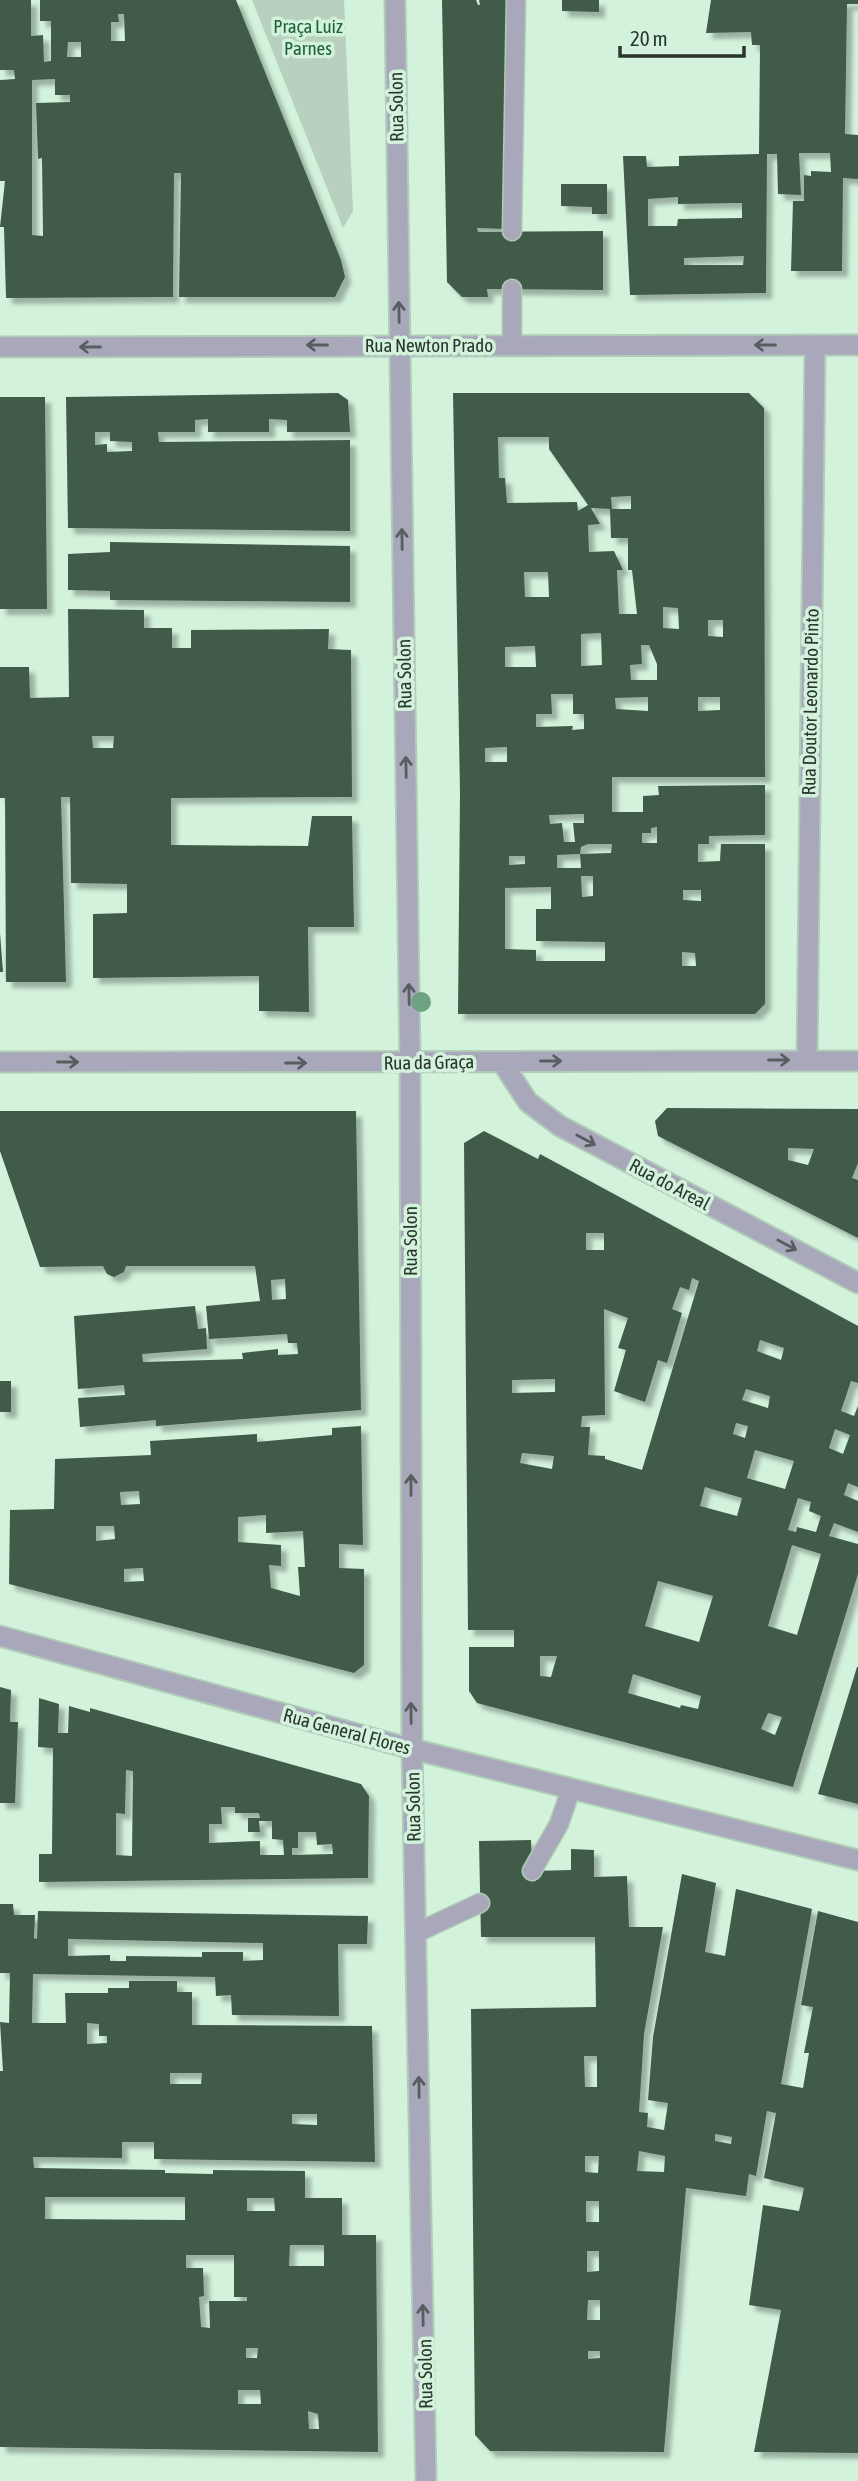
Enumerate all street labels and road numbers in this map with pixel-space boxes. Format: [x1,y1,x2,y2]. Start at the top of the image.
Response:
street label: Rua Solon [384,72,408,142]
street label: Rua Newton Prado [365,334,493,356]
street label: Rua Doutor Leonardo Pinto [797,608,823,796]
street label: Rua Solon [392,639,416,709]
street label: Rua da Graça [384,1050,474,1074]
street label: Rua do Areal [626,1154,714,1214]
street label: Rua Solon [399,1206,421,1276]
street label: Rua General Flores [281,1703,413,1759]
street label: Rua Solon [401,1772,425,1842]
street label: Rua Solon [413,2339,437,2409]

